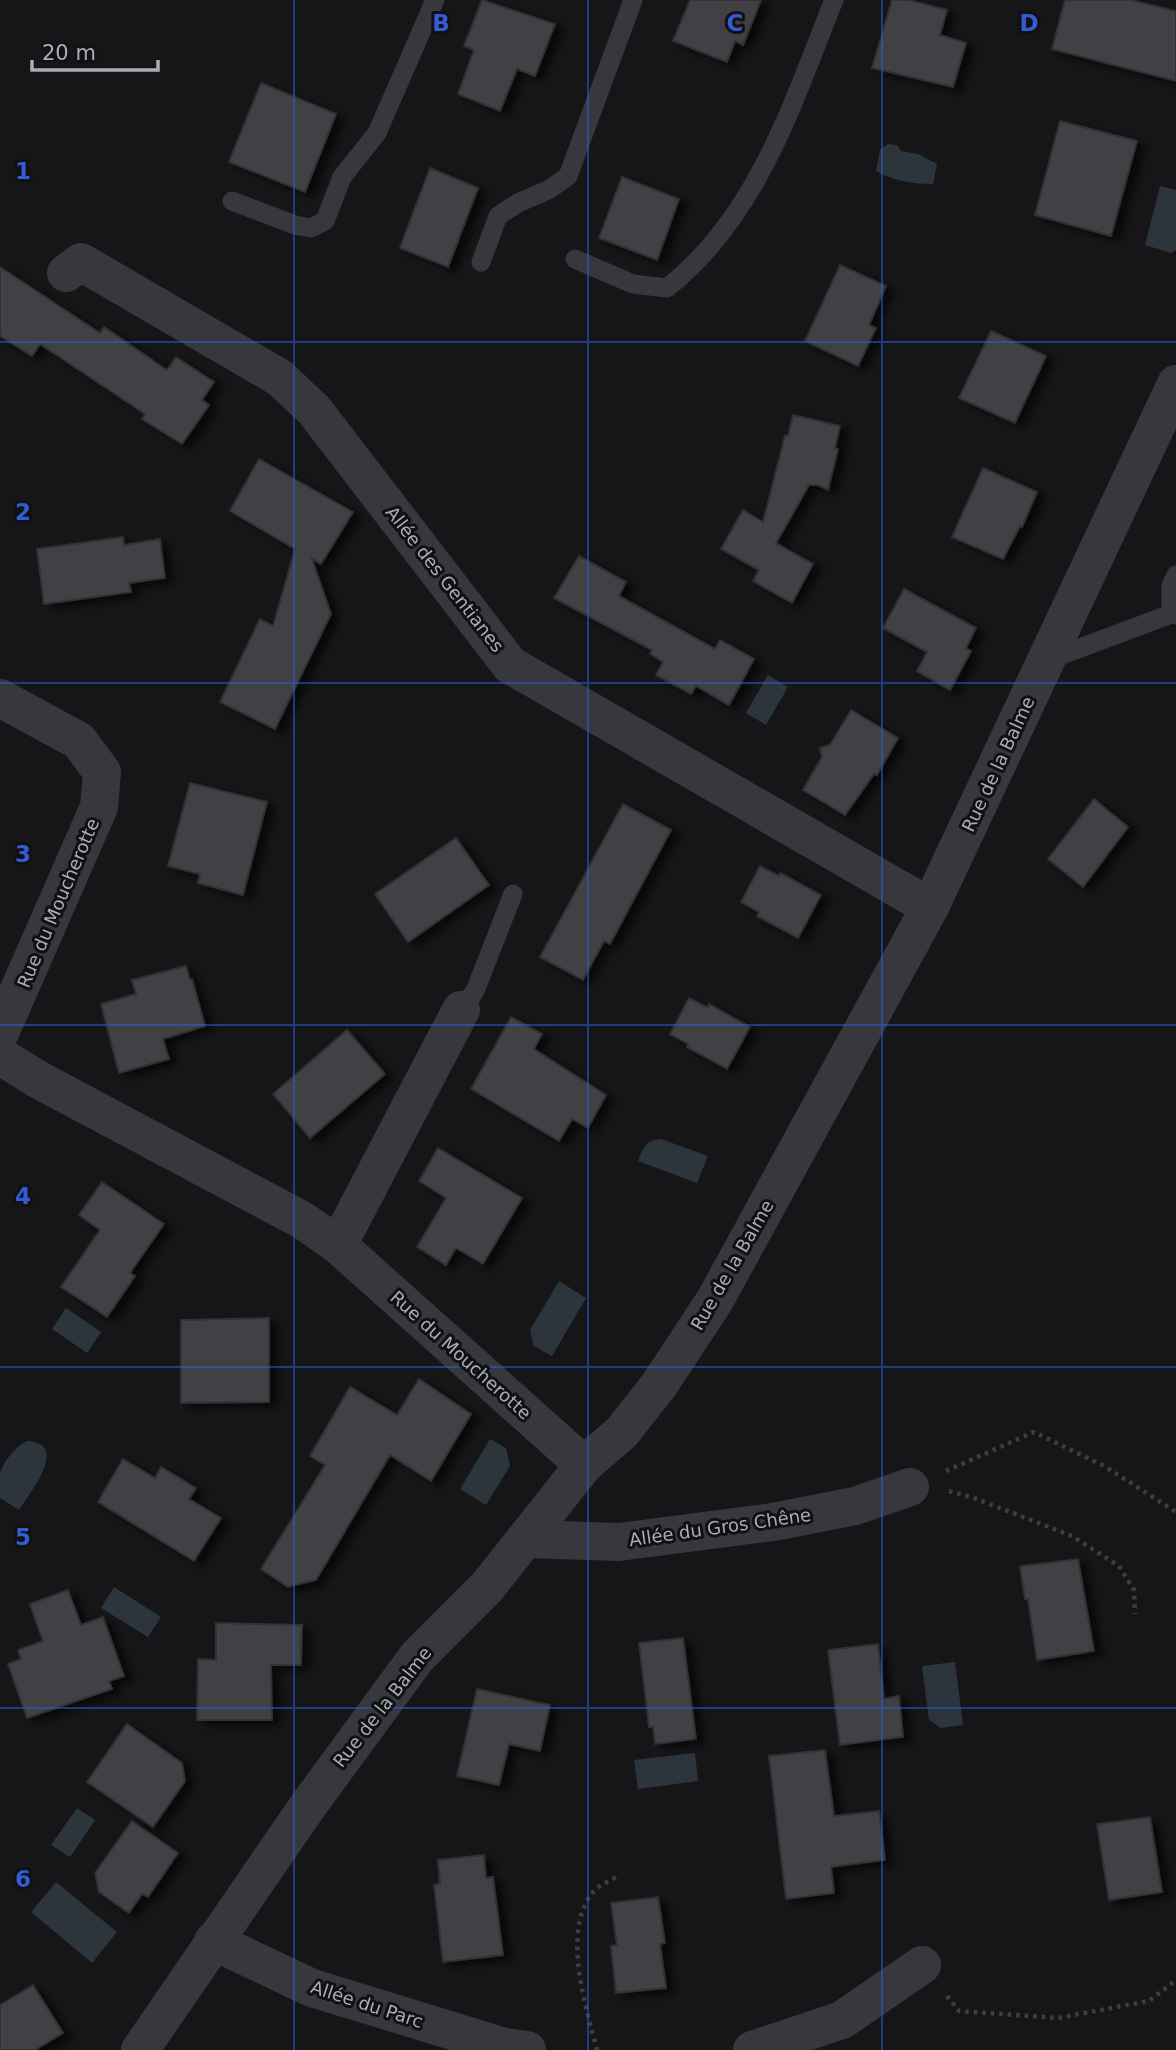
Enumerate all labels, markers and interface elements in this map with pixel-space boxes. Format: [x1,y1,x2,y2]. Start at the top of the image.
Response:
text: B [432,10,450,36]
text: C [727,10,743,36]
text: D [1019,10,1039,36]
scale bar [32,28,158,72]
text: 20 m [42,41,96,65]
text: 1 [15,158,31,184]
text: 2 [15,499,31,525]
street label: Allée des Gentianes [382,502,508,656]
street label: Rue de la Balme [957,693,1039,835]
street label: Rue du Moucherotte [13,815,103,991]
text: 3 [15,841,31,867]
text: 4 [15,1183,31,1209]
street label: Rue de la Balme [686,1196,778,1334]
street label: Rue du Moucherotte [386,1286,536,1424]
street label: Allée du Gros Chêne [628,1504,812,1550]
text: 5 [15,1524,31,1550]
street label: Rue de la Balme [329,1643,435,1771]
text: 6 [15,1866,31,1892]
street label: Allée du Parc [308,1976,426,2032]

